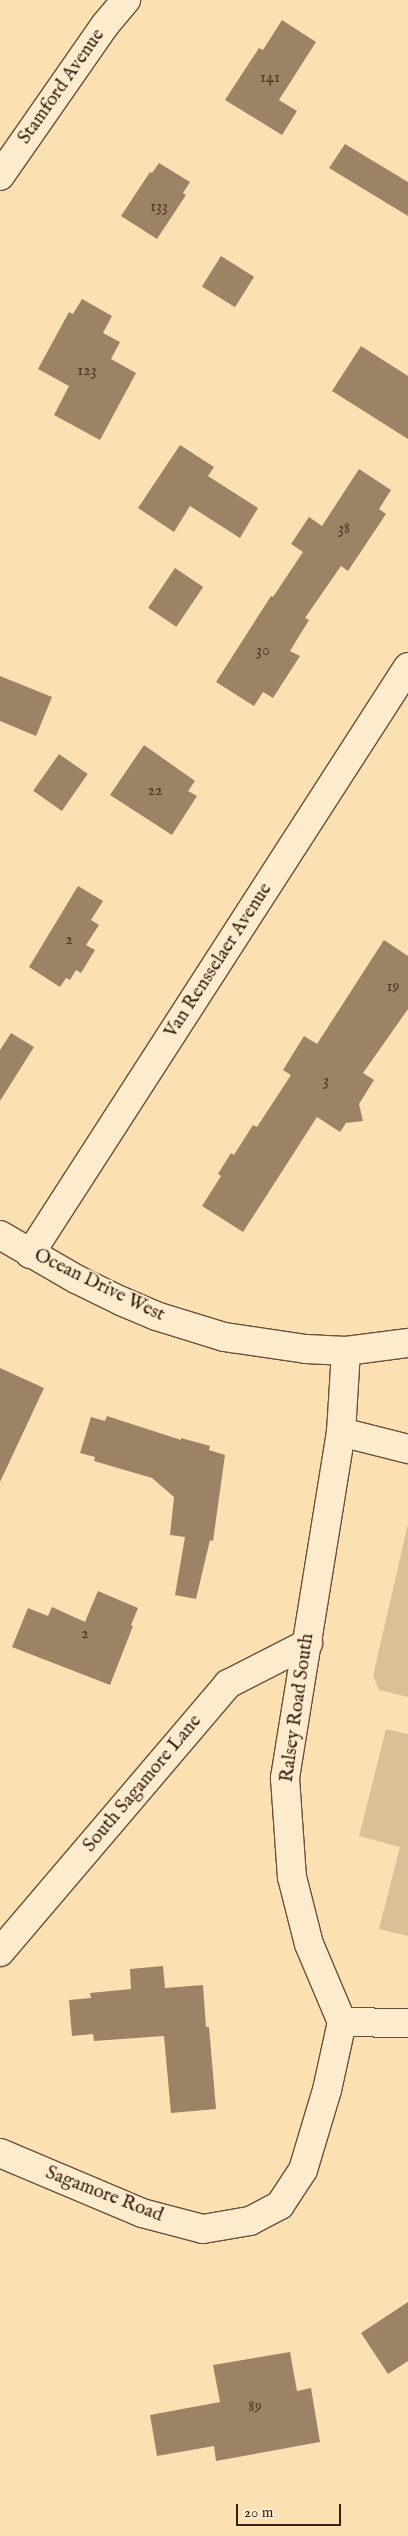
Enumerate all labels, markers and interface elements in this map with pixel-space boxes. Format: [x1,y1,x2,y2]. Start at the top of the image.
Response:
street label: Stamford Avenue [14,25,110,149]
house number: 141 [260,68,280,88]
house number: 133 [150,197,168,217]
house number: 123 [77,361,97,381]
house number: 38 [338,519,350,539]
house number: 30 [256,641,270,661]
house number: 22 [147,781,163,801]
street label: Van Rensselaer Avenue [160,879,278,1043]
house number: 2 [65,930,73,950]
house number: 19 [387,977,399,997]
house number: 3 [323,1071,329,1091]
street label: Ocean Drive West [30,1245,168,1327]
house number: 2 [81,1624,89,1644]
street label: Ralsey Road South [276,1632,320,1784]
street label: South Sagamore Lane [79,1711,207,1857]
street label: Sagamore Road [42,2162,166,2228]
house number: 89 [248,2397,262,2417]
scale bar [238,2494,343,2526]
text: 20 m [244,2503,273,2522]

